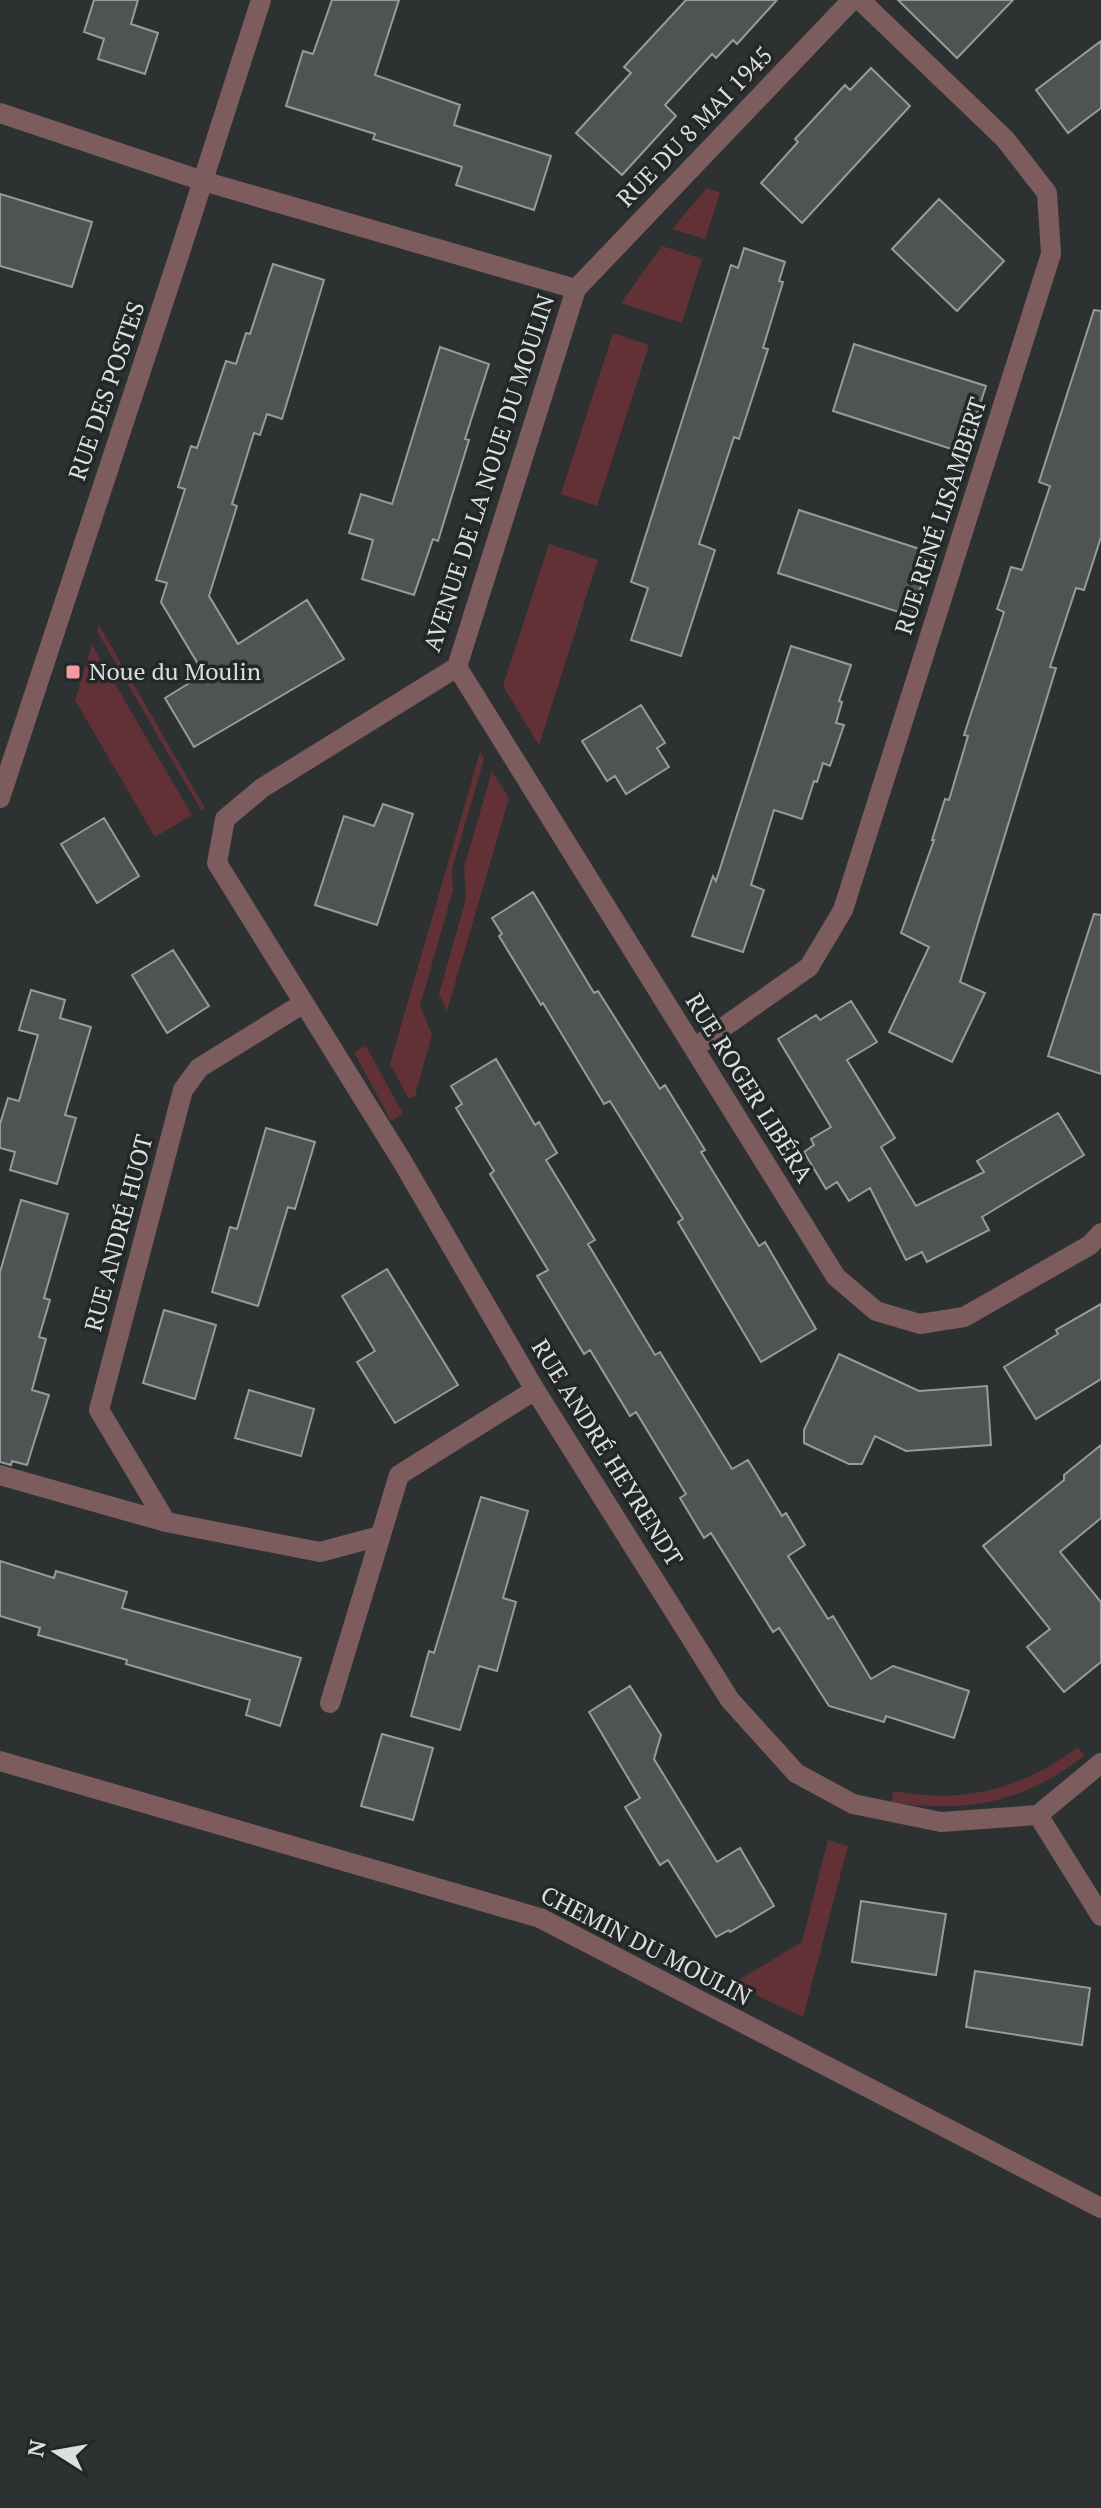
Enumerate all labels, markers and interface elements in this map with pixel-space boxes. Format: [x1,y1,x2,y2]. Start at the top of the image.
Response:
street label: RUE DU 8 MAI 1945 [609,39,779,213]
street label: AVENUE DE LA NOUE DU MOULIN [415,290,561,655]
street label: RUE DES POSTES [60,297,152,484]
street label: RUE RENÉ LISAMBERT [887,393,994,638]
place label: Noue du Moulin [89,655,261,687]
marker: Noue du Moulin [64,663,82,681]
street label: RUE ROGER LIBÉRA [679,987,821,1189]
street label: RUE ANDRÉ HUOT [76,1131,160,1335]
street label: RUE ANDRÉ HEYRENDT [525,1333,691,1572]
street label: CHEMIN DU MOULIN [536,1878,757,2012]
north arrow [16,2412,96,2492]
text: N [20,2437,52,2459]

